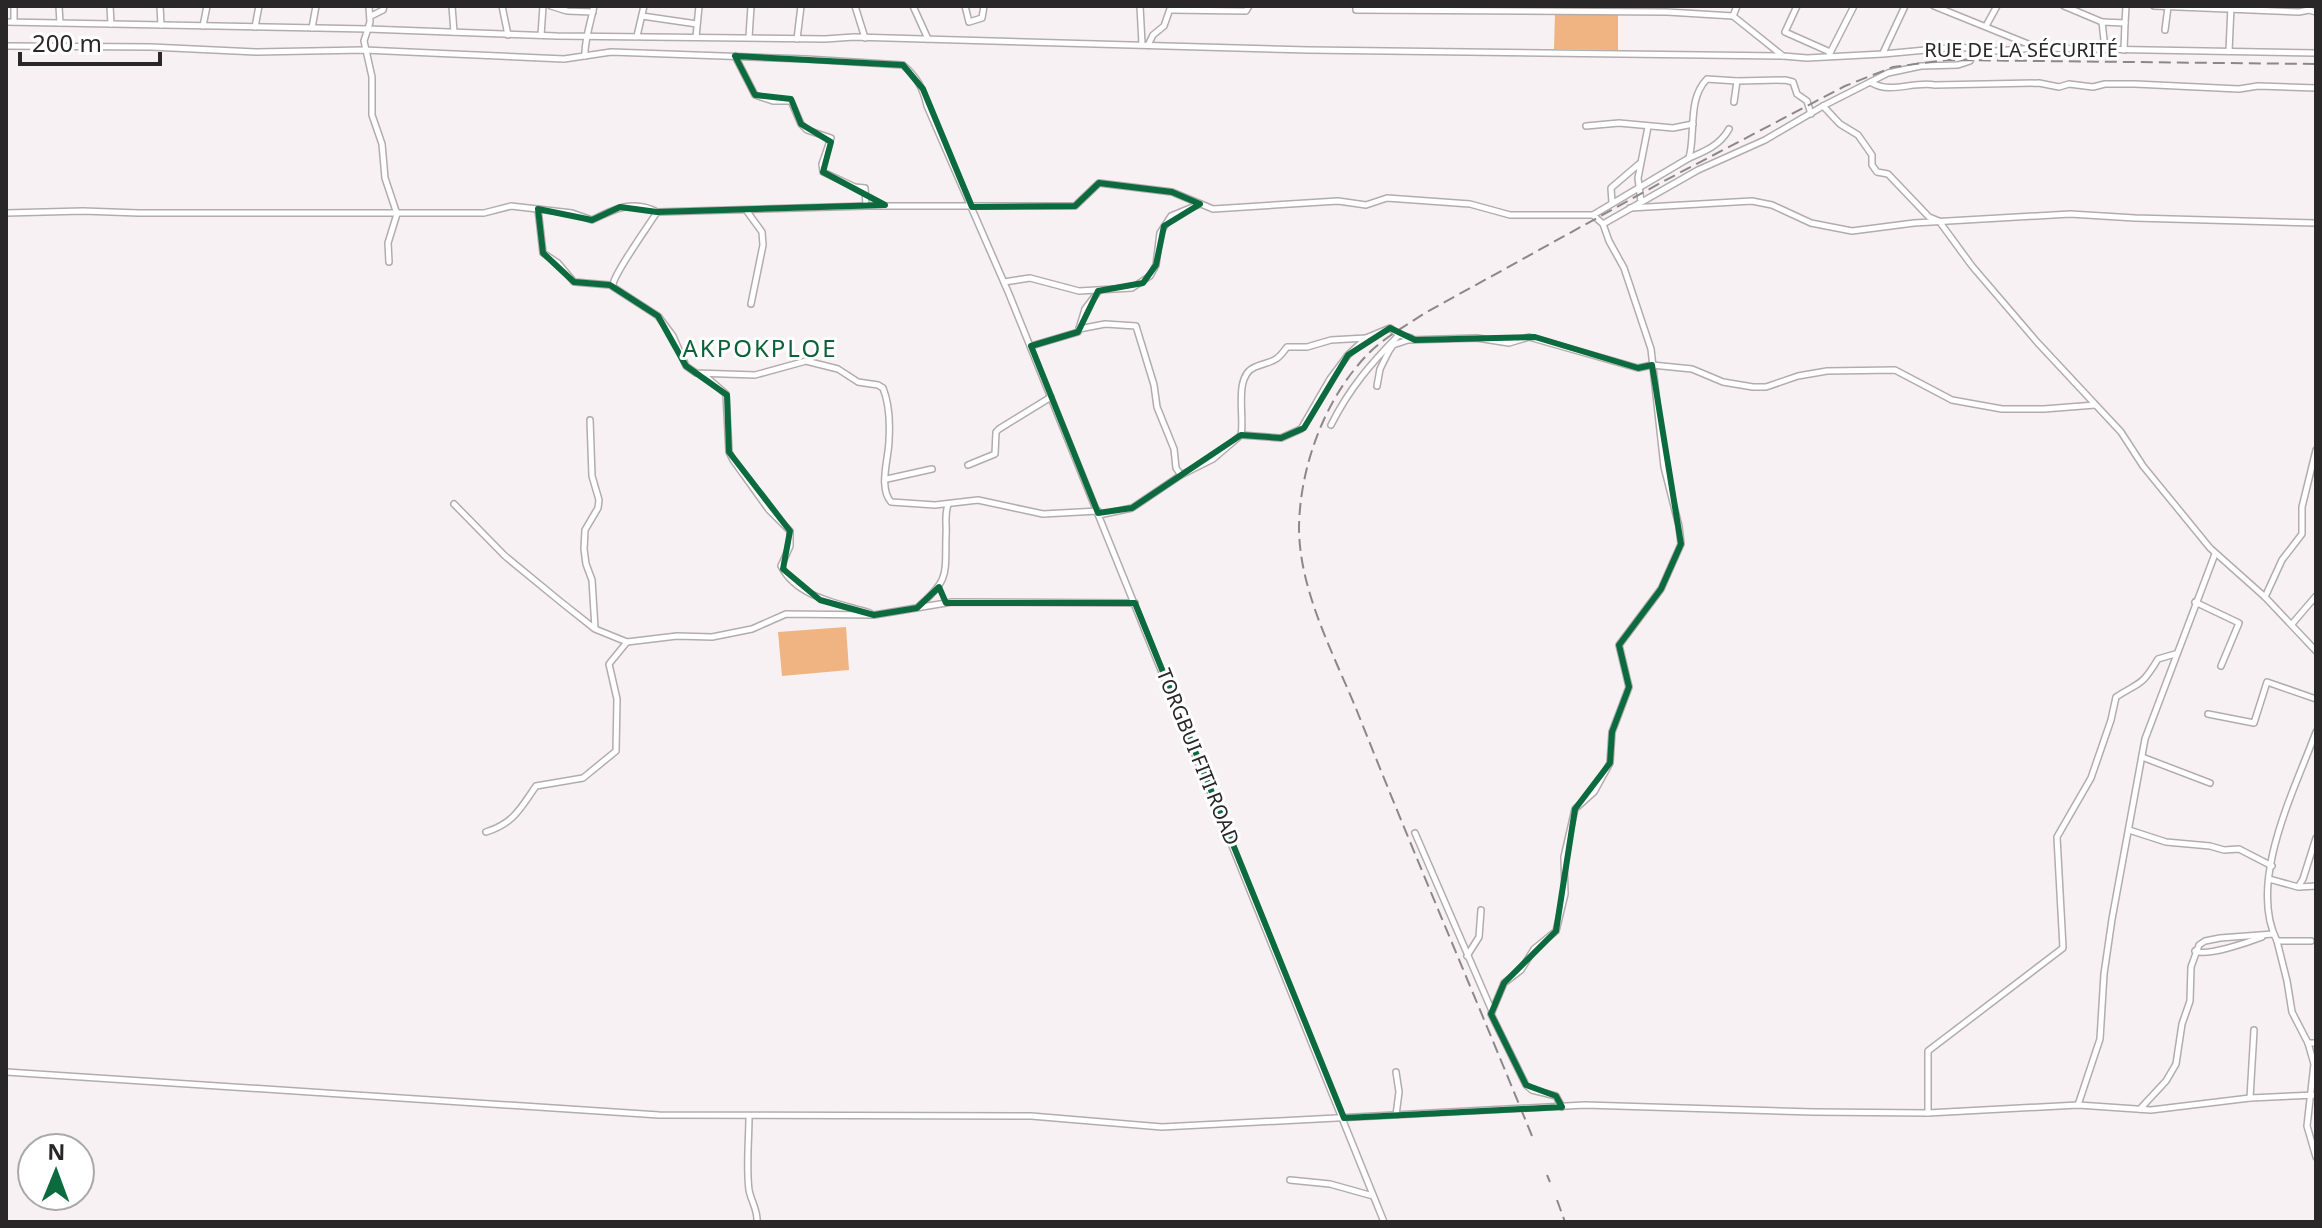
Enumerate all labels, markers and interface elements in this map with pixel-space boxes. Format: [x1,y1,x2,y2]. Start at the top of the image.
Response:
scale bar [20,16,160,66]
text: 200 m [32,26,102,59]
street label: RUE DE LA SÉCURITÉ [1924,36,2118,63]
district label: AKPOKPLOE [682,331,838,364]
street label: TORGBUI FITI ROAD [1151,664,1246,849]
north arrow [16,1132,96,1212]
text: N [47,1136,66,1166]

